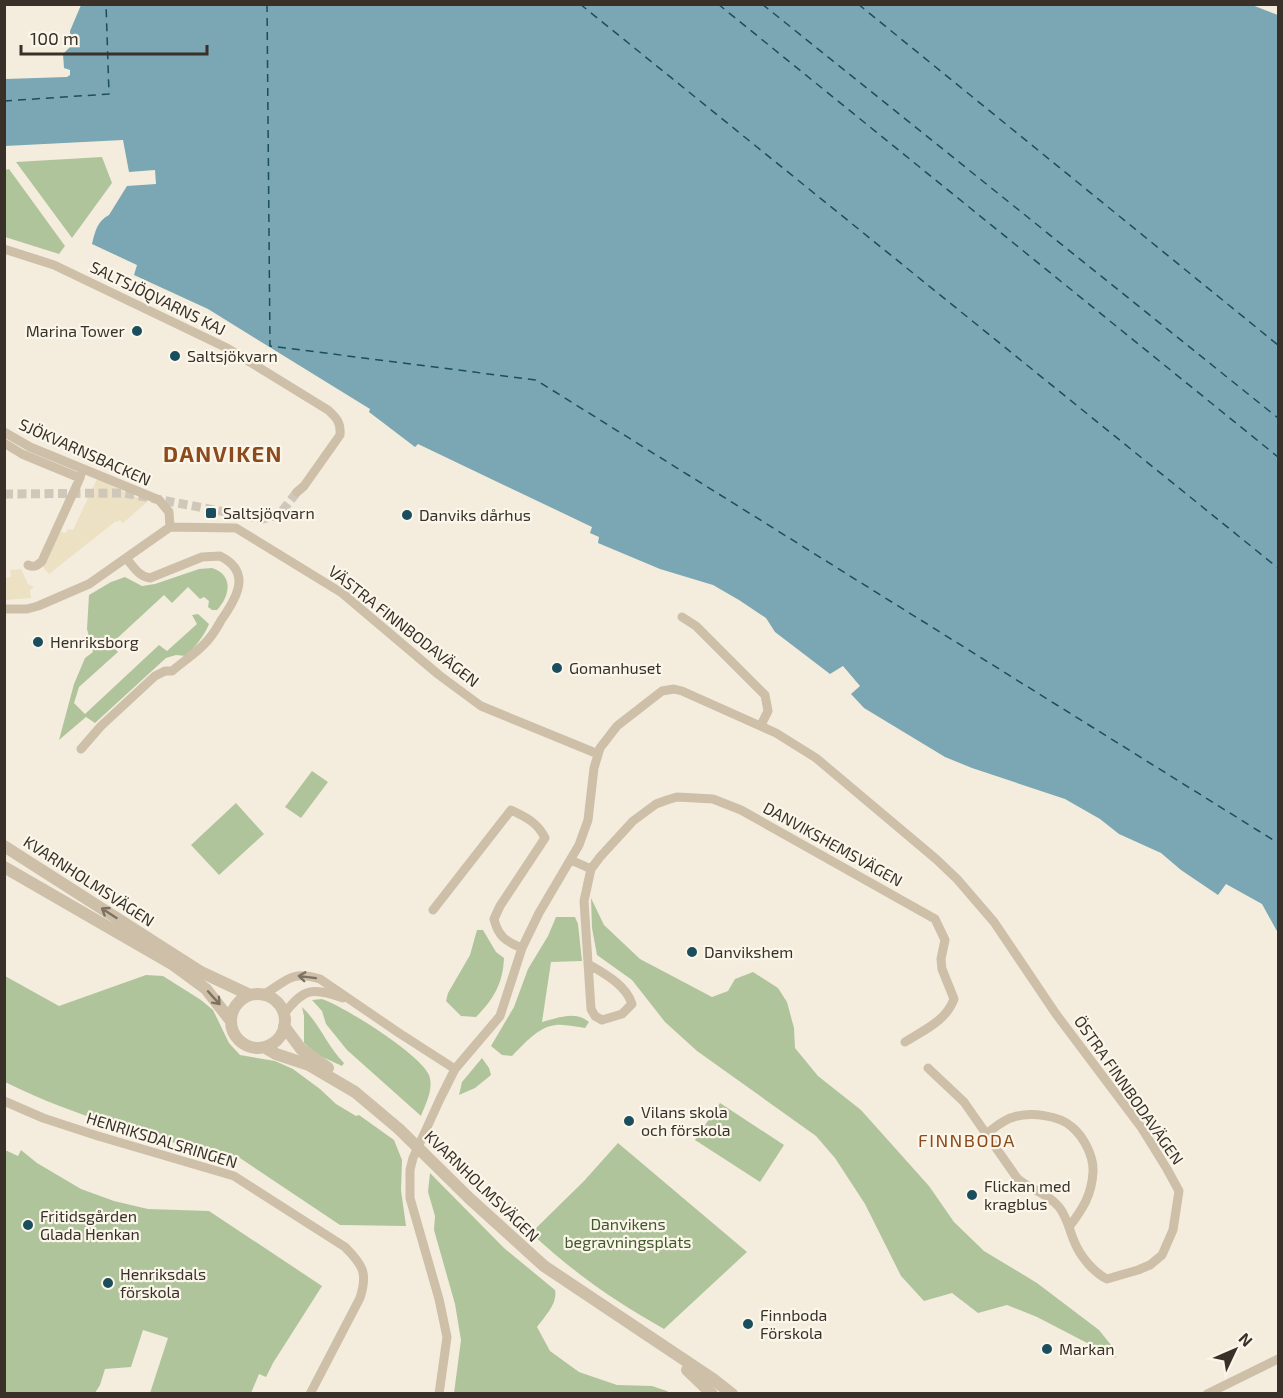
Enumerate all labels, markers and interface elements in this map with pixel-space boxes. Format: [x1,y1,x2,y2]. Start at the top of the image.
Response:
scale bar [21,18,207,56]
text: 100 m [30,27,79,49]
street label: SALTSJÖQVARNS KAJ [87,257,229,339]
place label: Marina Tower [26,321,126,340]
marker: Marina Tower [130,324,144,338]
place label: Saltsjökvarn [187,346,278,366]
marker: Saltsjökvarn [168,349,182,363]
street label: SJÖKVARNSBACKEN [16,414,154,489]
district label: DANVIKEN [163,440,283,466]
place label: Saltsjöqvarn [223,503,315,523]
place label: Danviks dårhus [419,505,531,524]
marker: Saltsjöqvarn [204,506,218,520]
marker: Danviks dårhus [400,508,414,522]
street label: VÄSTRA FINNBODAVÄGEN [325,561,483,690]
place label: Henriksborg [50,632,139,651]
marker: Henriksborg [31,635,45,649]
place label: Gomanhuset [569,658,661,677]
marker: Gomanhuset [550,661,564,675]
street label: DANVIKSHEMSVÄGEN [760,797,906,890]
street label: KVARNHOLMSVÄGEN [20,831,158,930]
one-way arrow [101,907,118,920]
place label: Danvikshem [704,942,793,961]
marker: Danvikshem [685,945,699,959]
one-way arrow [298,971,318,982]
one-way arrow [207,990,221,1005]
street label: ÖSTRA FINNBODAVÄGEN [1071,1012,1188,1168]
place label: Vilans skola och förskola [641,1102,731,1139]
street label: HENRIKSDALSRINGEN [84,1108,240,1172]
marker: Vilans skola och förskola [622,1114,636,1128]
street label: KVARNHOLMSVÄGEN [421,1126,544,1245]
district label: FINNBODA [918,1129,1016,1151]
place label: Flickan med kragblus [984,1176,1071,1213]
marker: Flickan med kragblus [965,1188,979,1202]
place label: Fritidsgården Glada Henkan [40,1206,140,1243]
park label: Danvikens begravningsplats [565,1214,691,1251]
marker: Fritidsgården Glada Henkan [21,1218,35,1232]
place label: Henriksdals förskola [120,1264,206,1301]
marker: Henriksdals förskola [101,1276,115,1290]
place label: Finnboda Förskola [760,1305,827,1342]
marker: Finnboda Förskola [741,1317,755,1331]
north arrow [1205,1320,1265,1380]
text: N [1235,1328,1257,1350]
place label: Markan [1059,1339,1114,1358]
marker: Markan [1040,1342,1054,1356]

